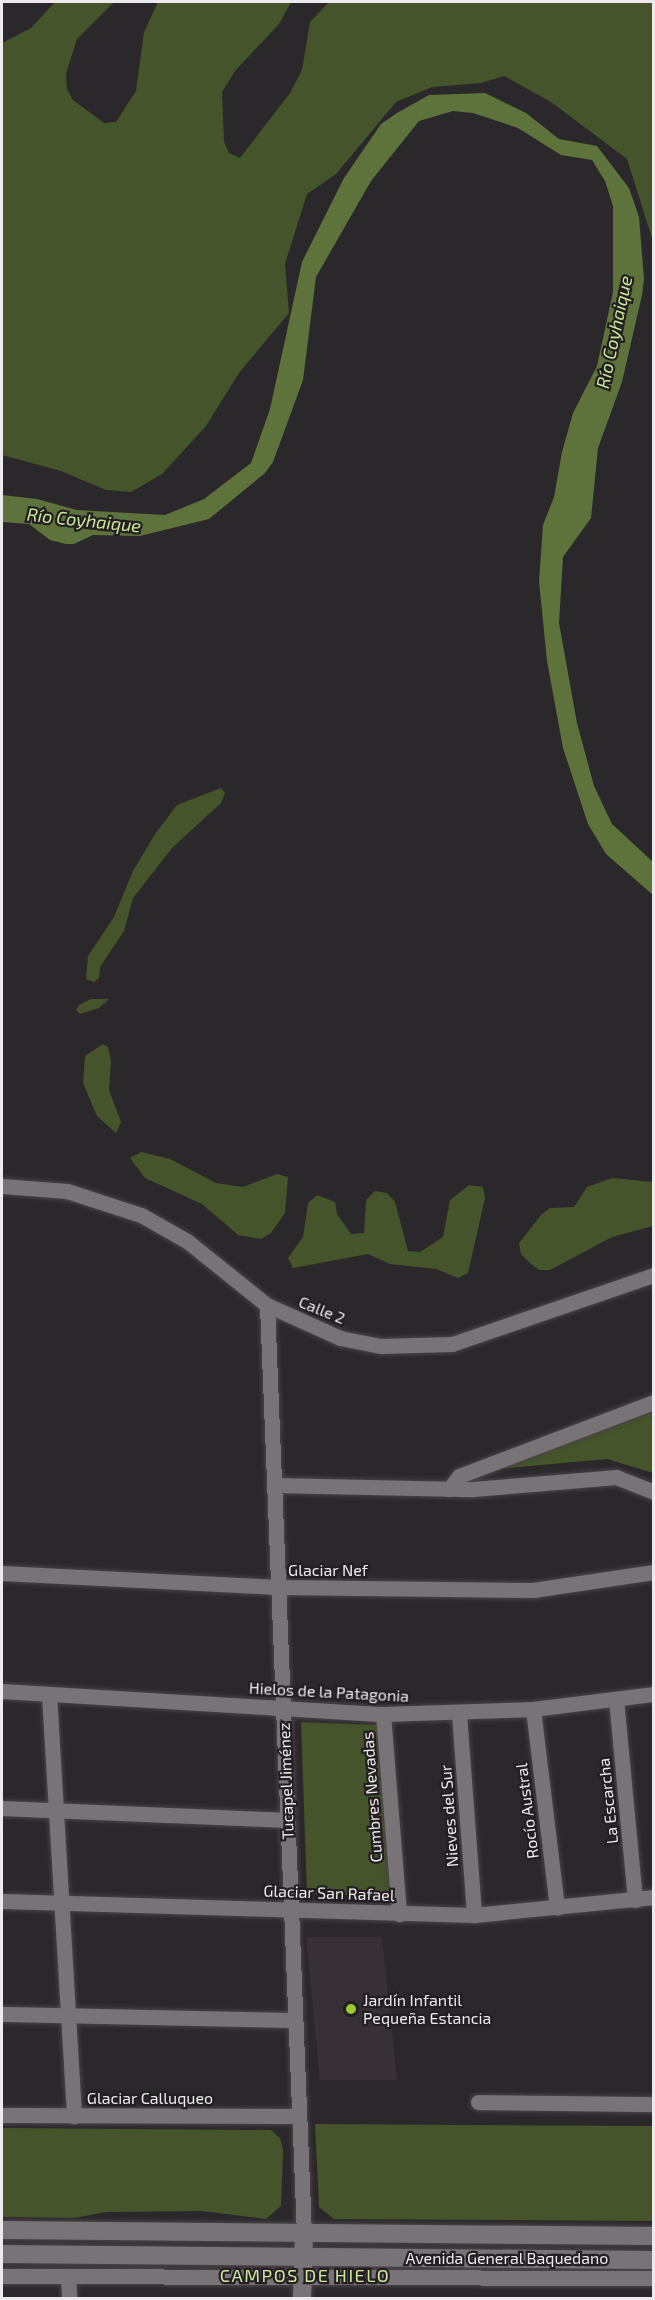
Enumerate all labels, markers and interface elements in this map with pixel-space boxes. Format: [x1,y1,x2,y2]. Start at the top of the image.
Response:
water label: Río Coyhaique [591,274,637,390]
water label: Río Coyhaique [26,503,142,537]
street label: Calle 2 [296,1292,348,1328]
street label: Glaciar Nef [288,1560,368,1580]
street label: Hielos de la Patagonia [248,1678,410,1706]
street label: Tucapel Jiménez [274,1722,298,1840]
street label: Cumbres Nevadas [358,1731,386,1863]
street label: La Escarcha [594,1757,622,1845]
street label: Rocío Austral [512,1762,542,1860]
street label: Nieves del Sur [436,1764,462,1868]
street label: Glaciar San Rafael [263,1881,395,1905]
place label: Jardín Infantil Pequeña Estancia [363,1990,491,2028]
marker: Jardín Infantil Pequeña Estancia [344,2002,358,2016]
street label: Glaciar Calluqueo [87,2088,213,2108]
street label: Avenida General Baquedano [405,2248,609,2268]
district label: CAMPOS DE HIELO [220,2264,390,2286]

